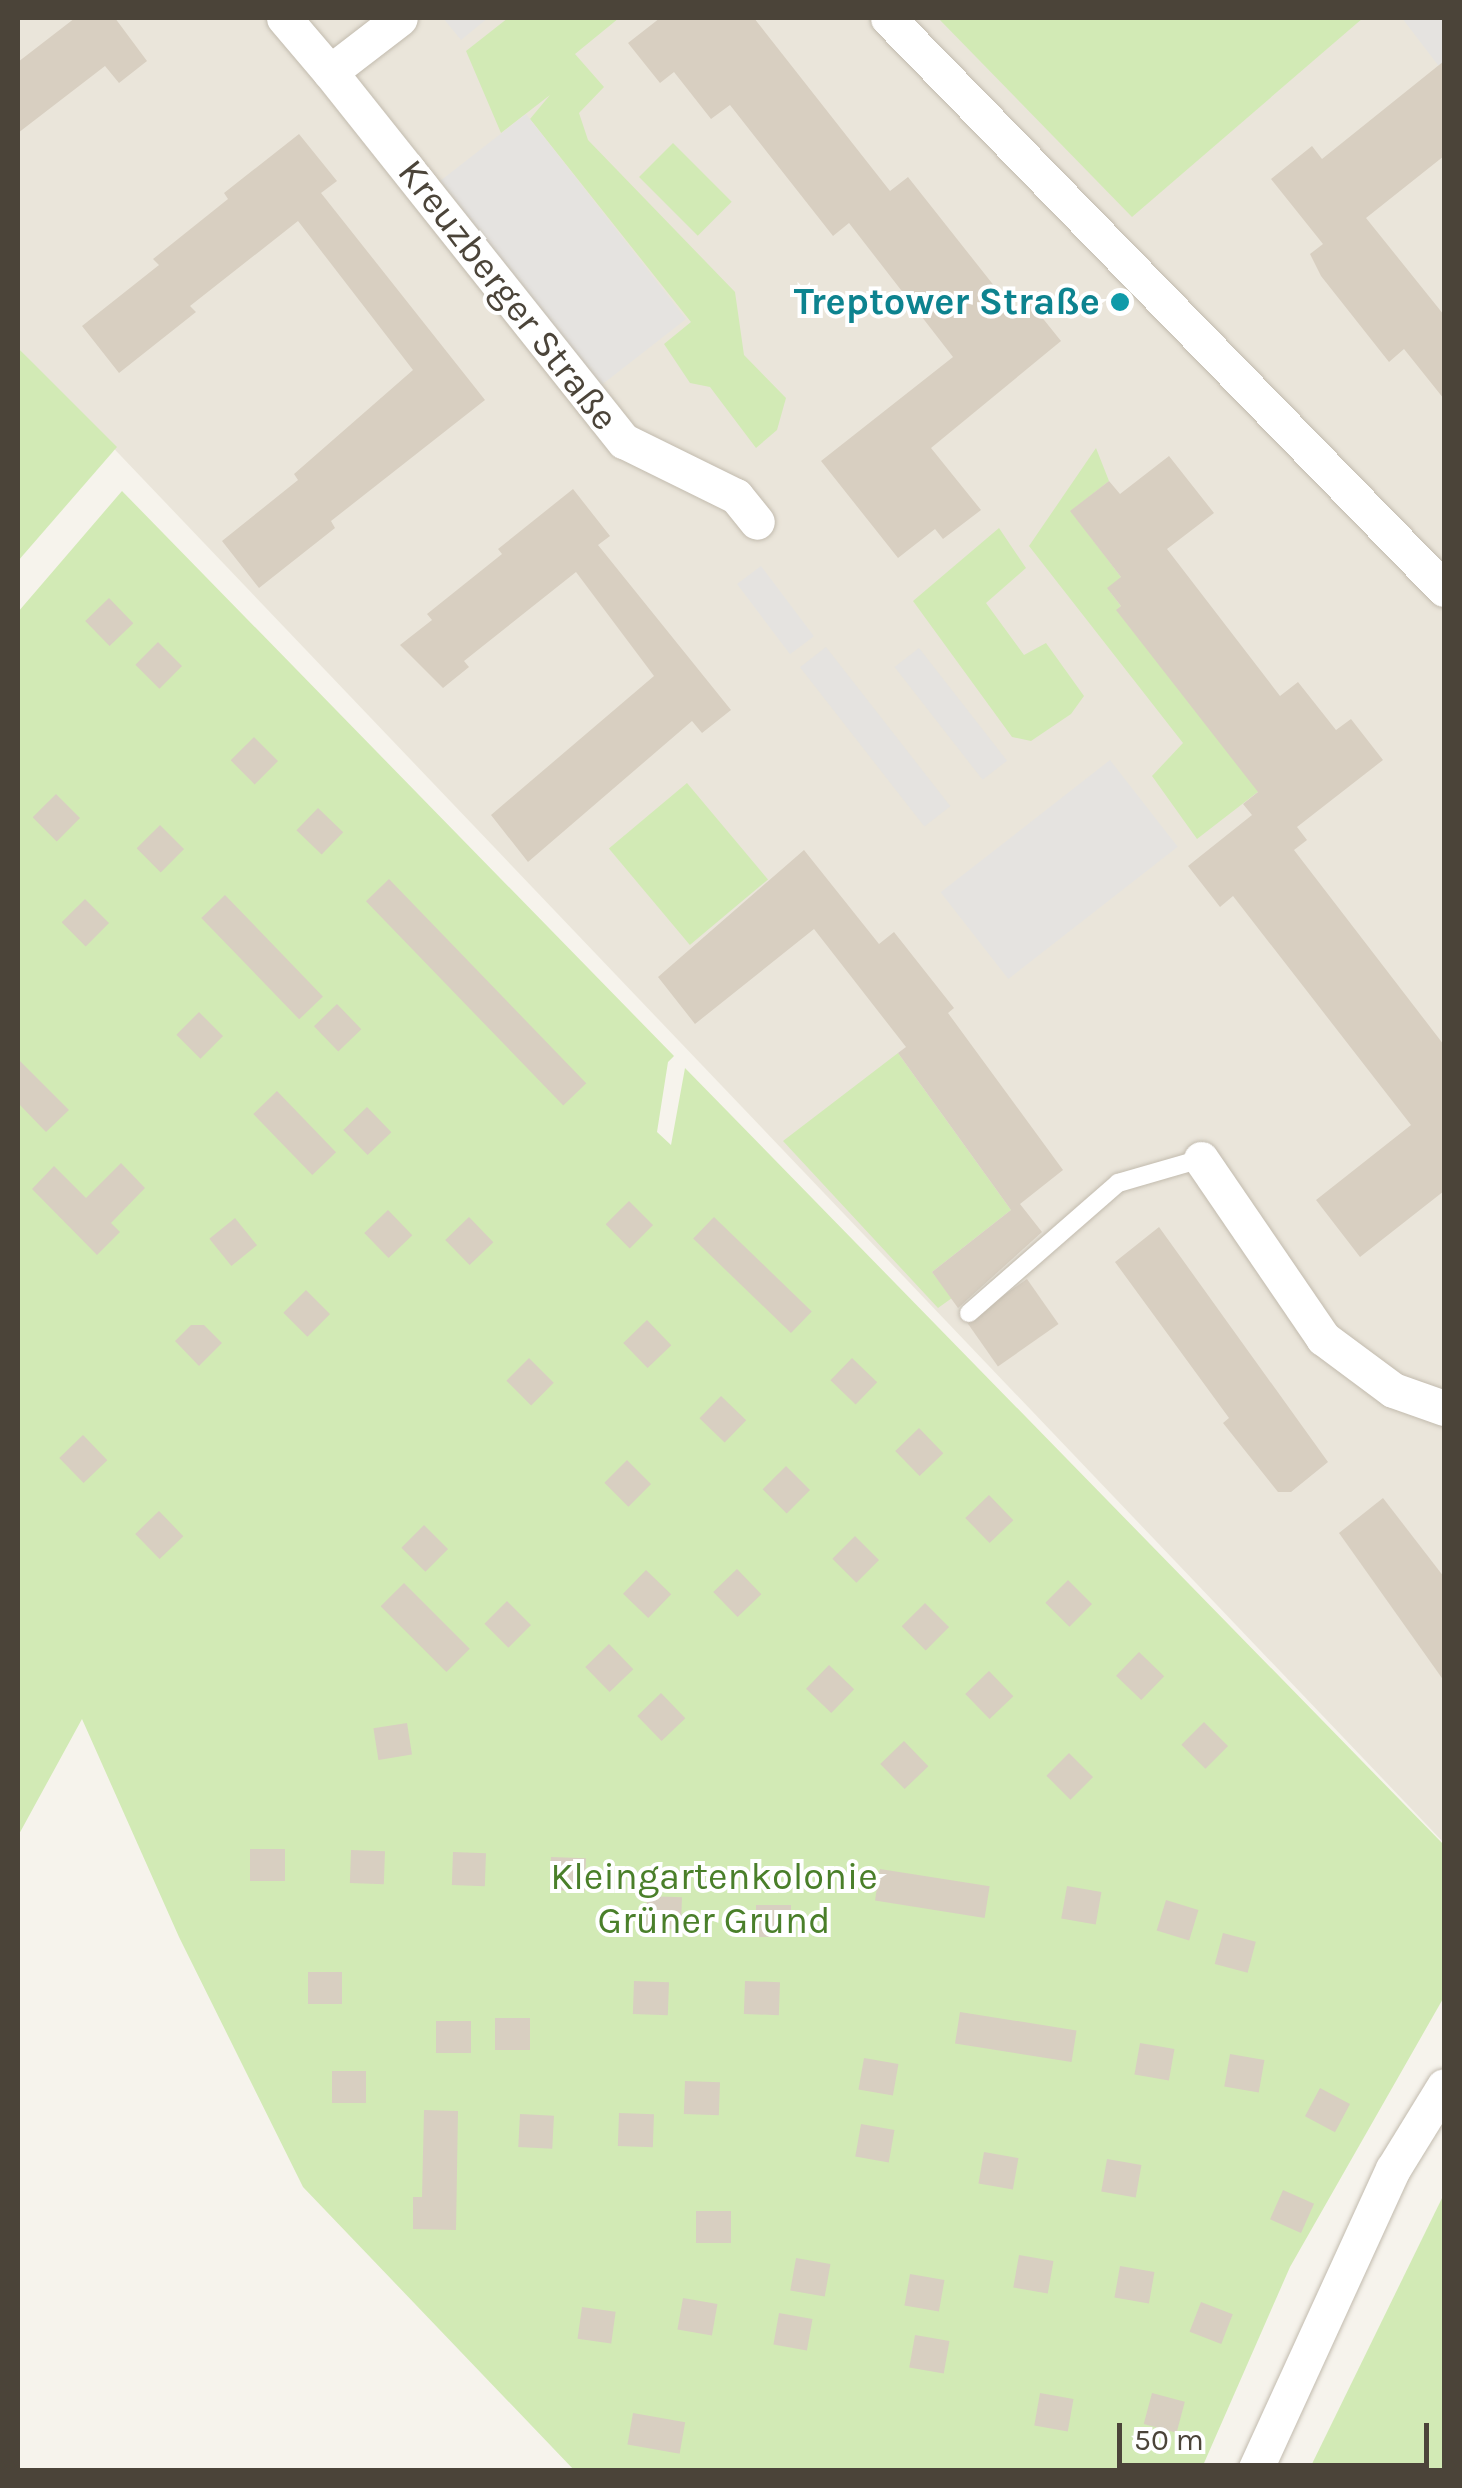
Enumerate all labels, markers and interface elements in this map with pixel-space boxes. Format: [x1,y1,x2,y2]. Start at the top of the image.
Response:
street label: Kreuzberger Straße [388,151,628,439]
place label: Treptower Straße [794,279,1100,325]
marker: Treptower Straße [1109,291,1131,313]
park label: Kleingartenkolonie Grüner Grund [550,1854,878,1944]
scale bar [1122,2403,1434,2465]
text: 50 m [1134,2422,1204,2458]

